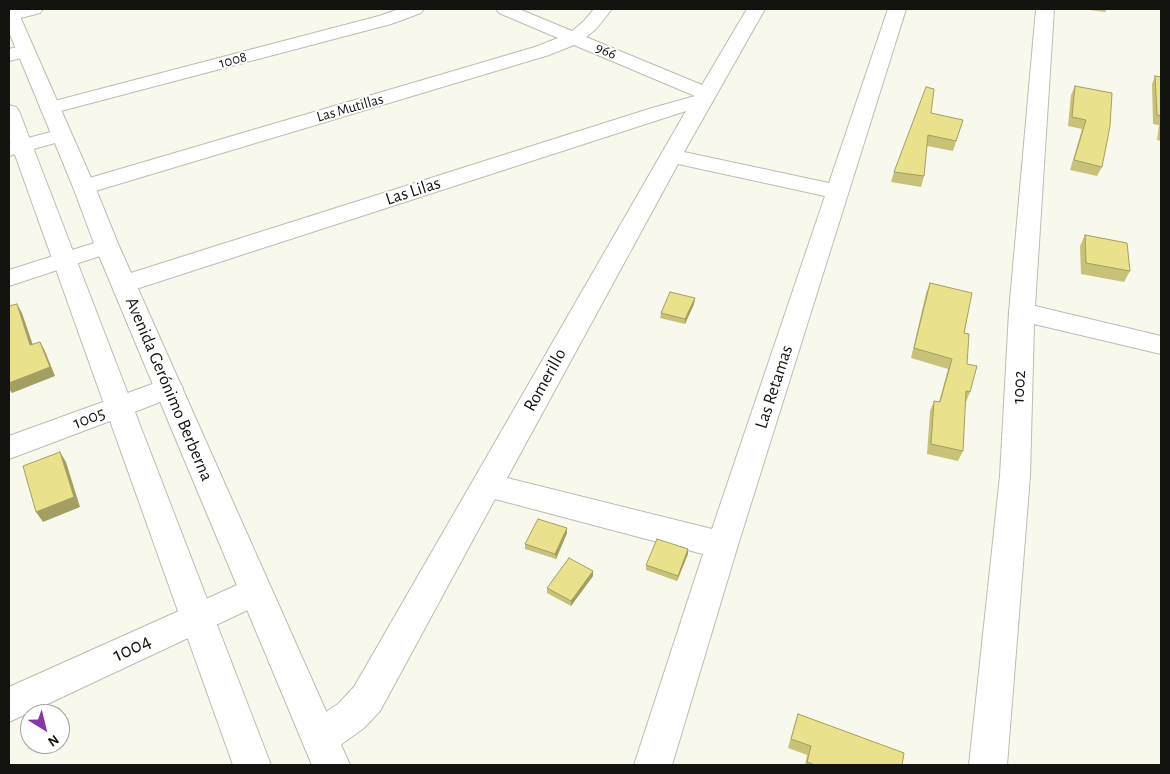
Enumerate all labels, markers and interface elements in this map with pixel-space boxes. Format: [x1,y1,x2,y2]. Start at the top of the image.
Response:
street label: 966 [593,39,619,63]
street label: 1008 [217,48,249,72]
street label: Las Mutillas [315,90,385,126]
street label: Las Lilas [383,172,443,210]
street label: Avenida Gerónimo Berberna [120,294,218,484]
street label: Las Retamas [750,343,798,431]
street label: Romerillo [519,345,571,415]
street label: 1002 [1007,370,1031,404]
street label: 1005 [70,402,108,434]
street label: 1004 [109,628,155,668]
north arrow [20,704,70,754]
text: N [45,732,61,749]

